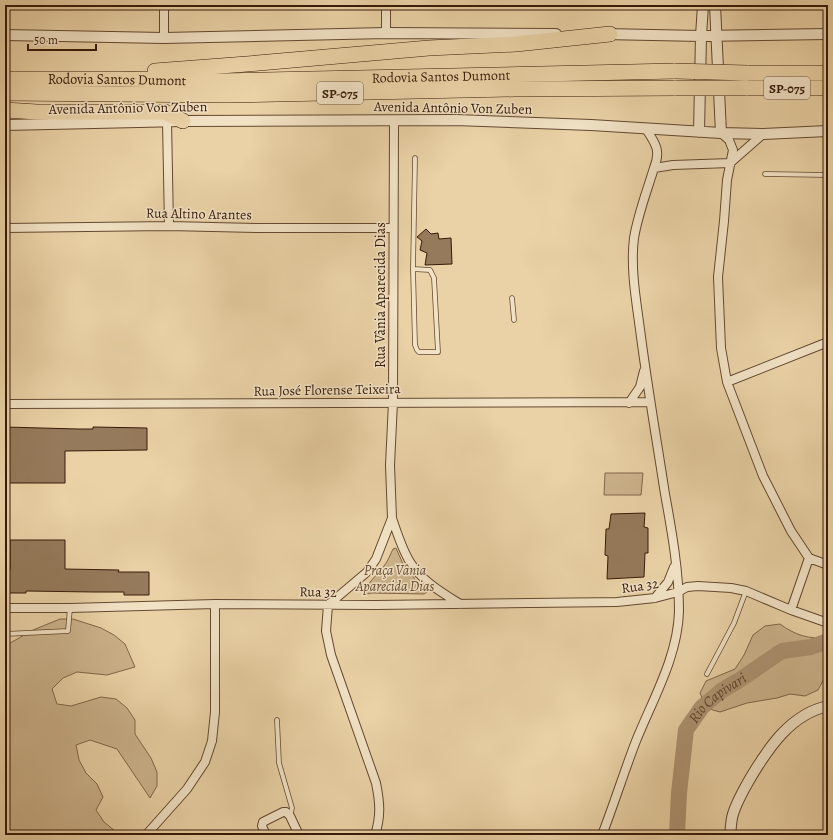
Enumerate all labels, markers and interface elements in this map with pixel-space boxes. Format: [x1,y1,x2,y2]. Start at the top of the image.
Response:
scale bar [28,26,96,52]
text: 50 m [34,32,58,48]
street label: Rodovia Santos Dumont [371,65,511,87]
street label: Rodovia Santos Dumont [48,69,187,90]
road number: SP-075 [764,77,810,99]
road number: SP-075 [317,82,363,104]
street label: Avenida Antônio Von Zuben [48,97,208,119]
street label: Avenida Antônio Von Zuben [373,97,533,119]
street label: Rua Altino Arantes [146,204,252,224]
street label: Rua Vânia Aparecida Dias [371,222,390,368]
street label: Rua José Florense Teixeira [253,379,401,401]
park label: Praça Vânia Aparecida Dias [355,561,434,596]
street label: Rua 32 [620,574,660,598]
street label: Rua 32 [299,582,337,602]
water label: Rio Capivari [684,668,750,727]

